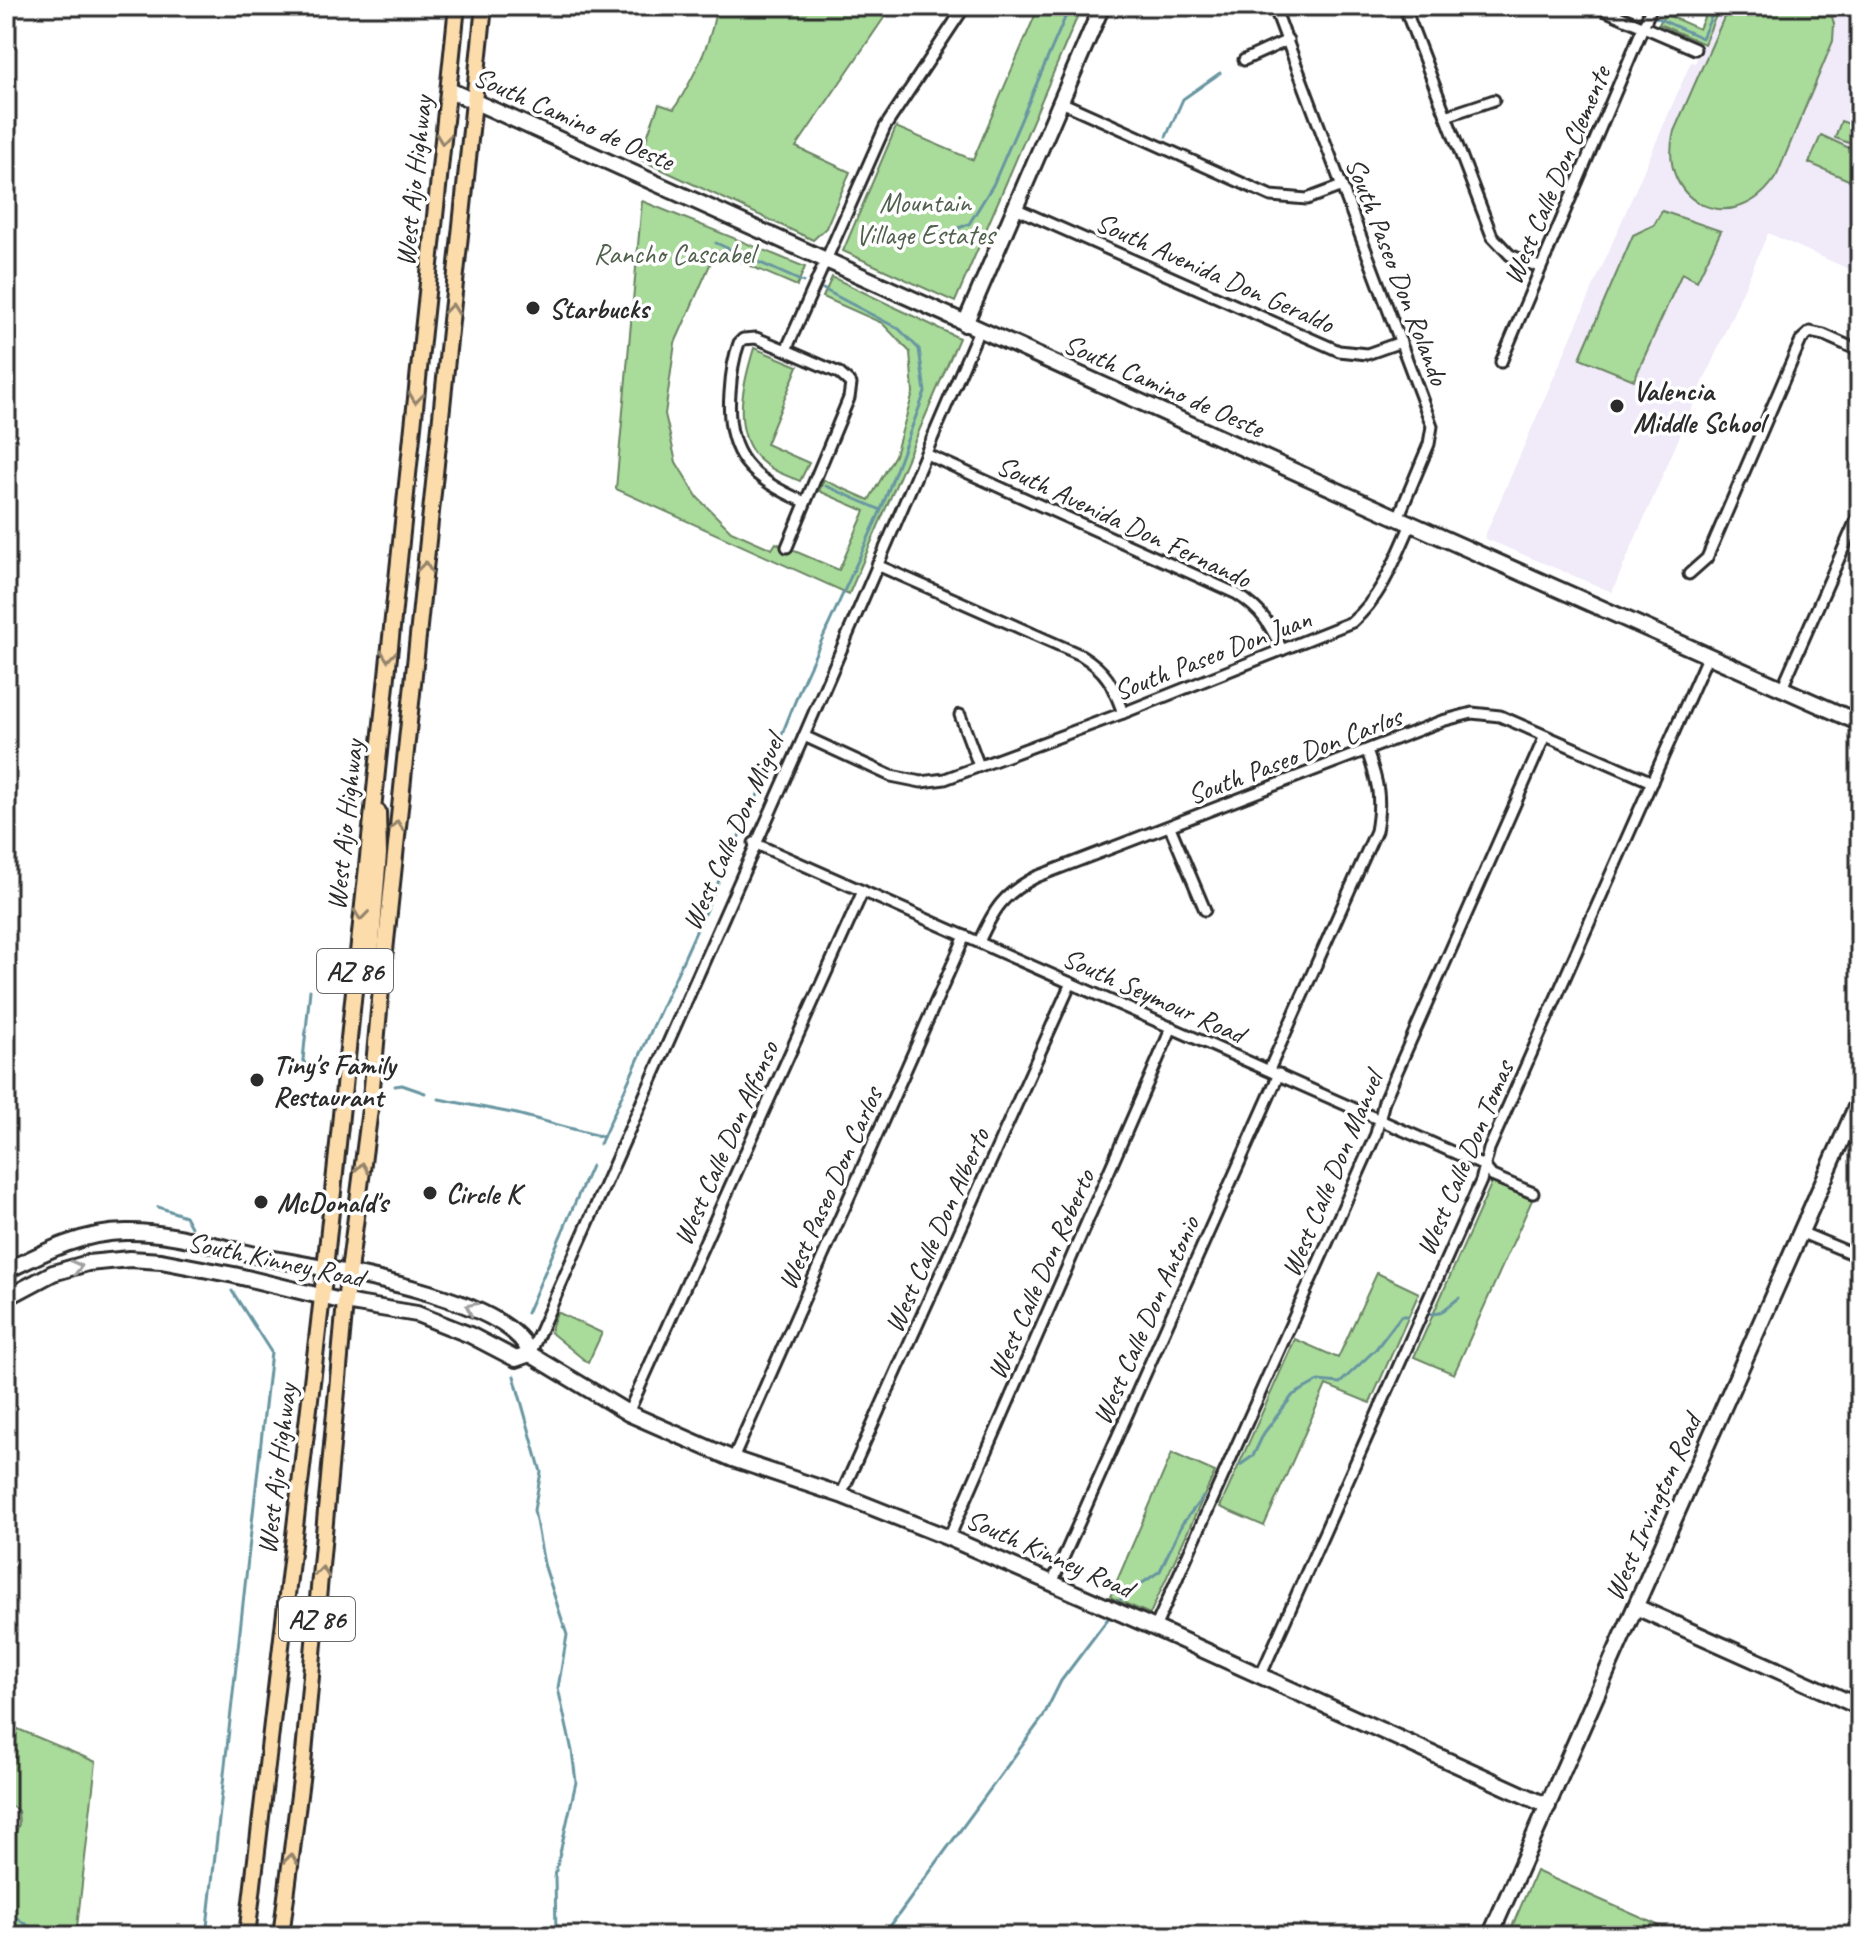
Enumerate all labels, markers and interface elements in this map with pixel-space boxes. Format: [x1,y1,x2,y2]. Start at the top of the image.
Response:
street label: South Camino de Oeste [468,59,681,179]
street label: West Calle Don Clemente [1495,59,1619,289]
street label: West Ajo Highway [387,92,440,268]
one-way arrow [435,133,452,146]
street label: South Paseo Don Rolando [1338,153,1458,392]
park label: Mountain Village Estates [855,185,997,252]
street label: South Avenida Don Geraldo [1090,204,1341,342]
park label: Rancho Cascabel [593,236,760,271]
place label: Starbucks [549,291,652,326]
marker: Starbucks [524,299,542,317]
one-way arrow [444,302,461,315]
street label: South Camino de Oeste [1058,326,1271,446]
place label: Valencia Middle School [1633,373,1770,440]
one-way arrow [407,392,424,405]
marker: Valencia Middle School [1608,397,1626,415]
street label: South Avenida Don Fernando [991,447,1258,597]
one-way arrow [416,560,433,573]
street label: South Paseo Don Juan [1109,601,1316,708]
one-way arrow [380,650,397,663]
street label: South Paseo Don Carlos [1182,698,1408,812]
street label: West Calle Don Miguel [674,724,793,935]
street label: West Ajo Highway [318,736,371,912]
one-way arrow [389,819,406,832]
one-way arrow [352,909,369,922]
street label: South Seymour Road [1057,940,1254,1053]
road number: AZ 86 [317,949,393,993]
street label: West Calle Don Alfonso [665,1034,787,1251]
place label: Tiny's Family Restaurant [273,1047,398,1114]
street label: West Calle Don Tomas [1408,1053,1522,1261]
street label: West Calle Don Manuel [1273,1062,1392,1282]
marker: Tiny's Family Restaurant [248,1071,266,1089]
street label: West Paseo Don Carlos [769,1079,891,1295]
street label: West Calle Don Alberto [876,1121,998,1338]
one-way arrow [353,1161,370,1175]
street label: West Calle Don Roberto [979,1162,1103,1384]
place label: Circle K [446,1176,526,1211]
marker: Circle K [421,1184,439,1202]
place label: McDonald's [277,1185,391,1220]
marker: McDonald's [252,1193,270,1211]
street label: West Calle Don Antonio [1084,1209,1208,1430]
street label: South Kinney Road [185,1224,371,1296]
one-way arrow [69,1259,83,1276]
one-way arrow [464,1303,479,1318]
street label: West Ajo Highway [249,1380,305,1556]
street label: West Irvington Road [1596,1405,1711,1606]
street label: South Kinney Road [961,1501,1142,1607]
one-way arrow [313,1565,330,1578]
road number: AZ 86 [279,1597,355,1641]
one-way arrow [282,1852,299,1866]

